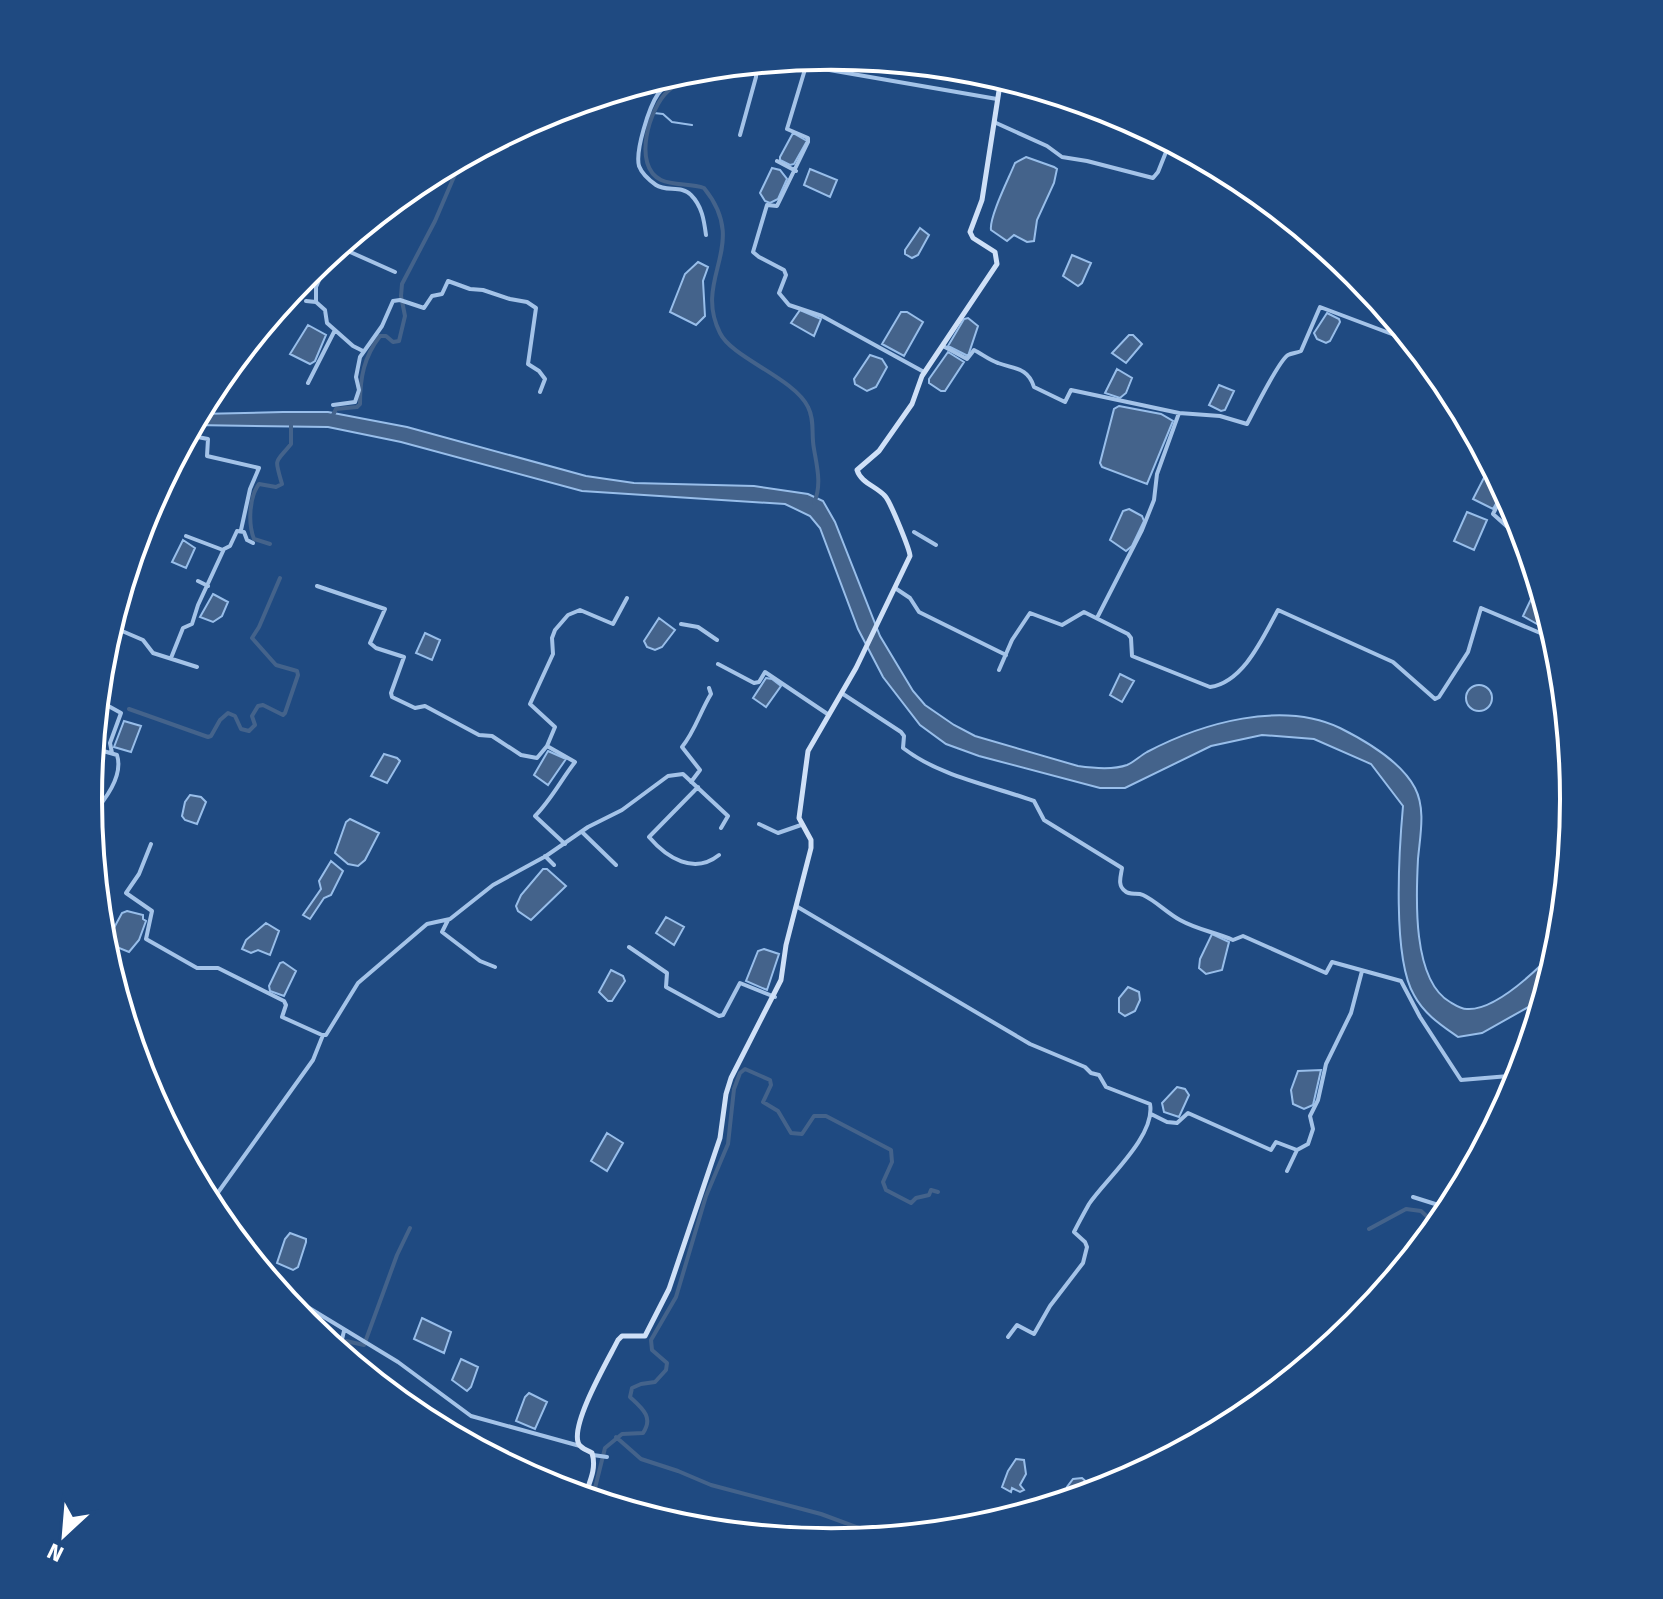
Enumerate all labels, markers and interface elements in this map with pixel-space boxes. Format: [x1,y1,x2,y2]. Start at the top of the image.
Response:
north arrow [24,1495,104,1575]
text: N [43,1537,68,1568]

